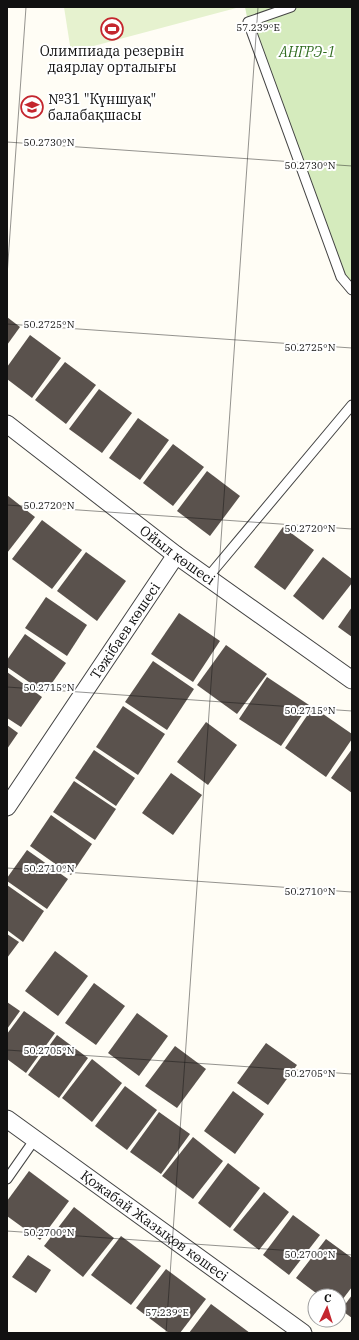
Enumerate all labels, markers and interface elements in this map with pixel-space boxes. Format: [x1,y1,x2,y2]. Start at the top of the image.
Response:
sports icon: Олимпиада резервін даярлау орталығы [99,16,125,42]
text: 57.239°E [236,21,280,34]
place label: Олимпиада резервін даярлау орталығы [40,42,184,76]
park label: АНГРЭ-1 [278,43,335,61]
place label: №31 "Күншуақ" балабақшасы [48,90,156,124]
school or university icon: №31 "Күншуақ" балабақшасы [19,94,45,120]
text: 50.2730°N [23,136,75,149]
text: 50.2730°N [284,159,336,172]
text: 50.2725°N [23,318,75,331]
text: 50.2725°N [284,341,336,354]
text: 50.2720°N [23,499,75,512]
street label: Ойыл көшесі [136,521,219,589]
text: 50.2720°N [284,522,336,535]
street label: Тәжібаев көшесі [86,579,164,683]
text: 50.2715°N [23,681,75,694]
text: 50.2715°N [284,704,336,717]
text: 50.2710°N [23,862,75,875]
text: 50.2710°N [284,885,336,898]
text: 50.2705°N [23,1044,75,1057]
text: 50.2705°N [284,1067,336,1080]
street label: Қожабай Жазықов көшесі [77,1166,232,1285]
text: 50.2700°N [23,1226,75,1239]
text: 50.2700°N [284,1248,336,1261]
north arrow [307,1288,347,1328]
text: С [324,1291,332,1305]
text: 57.239°E [145,1306,189,1319]

